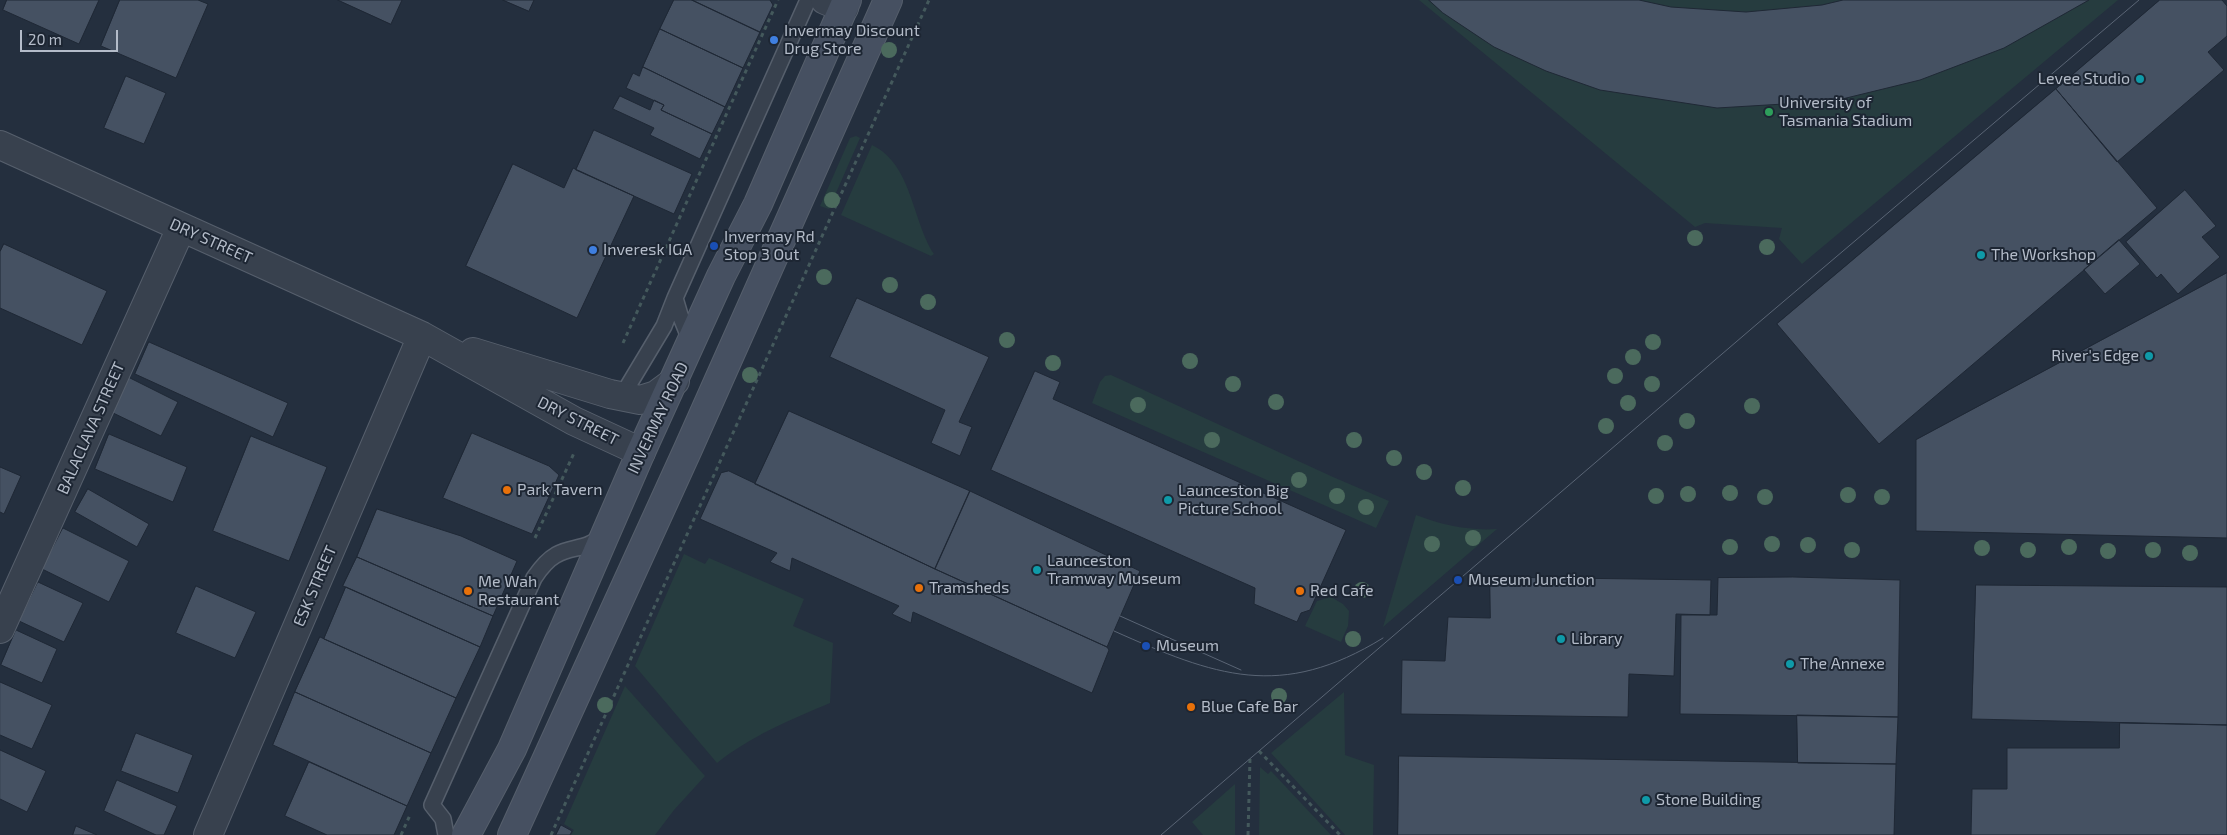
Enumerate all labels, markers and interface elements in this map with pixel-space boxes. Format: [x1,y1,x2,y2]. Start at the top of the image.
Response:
scale bar [22,20,120,52]
place label: Invermay Discount Drug Store [784,21,920,59]
text: 20 m [28,30,62,48]
marker: Invermay Discount Drug Store [768,34,780,46]
place label: Levee Studio [2038,69,2130,89]
marker: Levee Studio [2134,73,2146,85]
place label: University of Tasmania Stadium [1779,93,1912,131]
marker: University of Tasmania Stadium [1763,106,1775,118]
street label: DRY STREET [167,214,255,268]
place label: Invermay Rd Stop 3 Out [724,227,815,265]
place label: Inveresk IGA [603,240,692,260]
marker: Invermay Rd Stop 3 Out [708,240,720,252]
marker: Inveresk IGA [587,244,599,256]
place label: The Workshop [1991,245,2096,265]
marker: The Workshop [1975,249,1987,261]
place label: River's Edge [2051,346,2139,366]
marker: River's Edge [2143,350,2155,362]
street label: BALACLAVA STREET [53,359,129,497]
street label: INVERMAY ROAD [624,359,692,477]
street label: DRY STREET [534,392,622,450]
place label: Park Tavern [517,480,603,500]
place label: Launceston Big Picture School [1178,481,1289,519]
marker: Park Tavern [501,484,513,496]
marker: Launceston Big Picture School [1162,494,1174,506]
street label: ESK STREET [289,543,341,629]
place label: Launceston Tramway Museum [1047,551,1181,589]
marker: Launceston Tramway Museum [1031,564,1043,576]
place label: Museum Junction [1468,570,1595,590]
place label: Me Wah Restaurant [478,572,559,610]
marker: Museum Junction [1452,574,1464,586]
place label: Tramsheds [929,578,1009,598]
place label: Red Cafe [1310,581,1374,601]
marker: Tramsheds [913,582,925,594]
marker: Me Wah Restaurant [462,585,474,597]
marker: Red Cafe [1294,585,1306,597]
place label: Library [1571,629,1622,649]
marker: Library [1555,633,1567,645]
place label: Museum [1156,636,1219,656]
marker: Museum [1140,640,1152,652]
place label: The Annexe [1800,654,1885,674]
marker: The Annexe [1784,658,1796,670]
place label: Blue Cafe Bar [1201,697,1298,717]
marker: Blue Cafe Bar [1185,701,1197,713]
place label: Stone Building [1656,790,1761,810]
marker: Stone Building [1640,794,1652,806]

